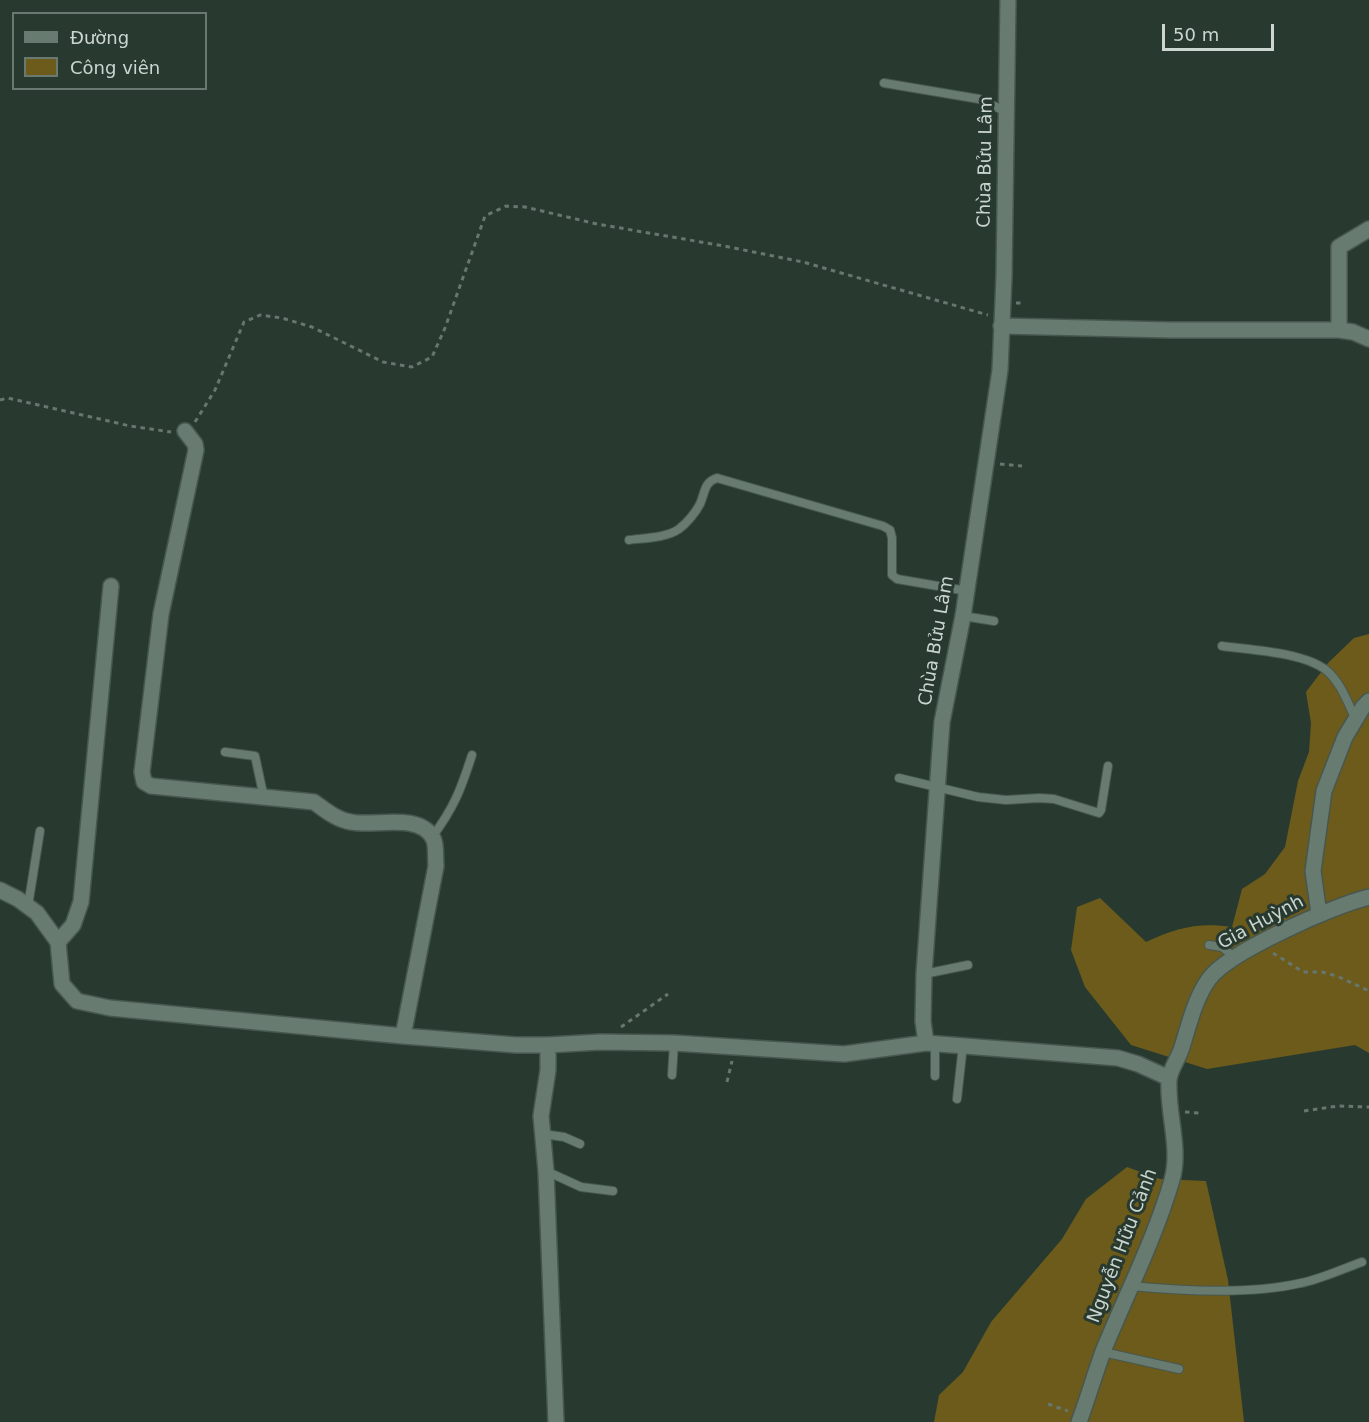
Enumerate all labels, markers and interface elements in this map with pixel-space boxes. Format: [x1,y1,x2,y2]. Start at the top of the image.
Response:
legend [12,12,207,90]
scale bar [1165,12,1278,50]
text: 50 m [1173,24,1219,45]
text: Đường [70,27,129,48]
text: Công viên [70,57,160,78]
street label: Chùa Bửu Lâm [974,96,998,228]
street label: Chùa Bửu Lâm [915,574,959,708]
street label: Gia Huỳnh [1214,891,1308,955]
street label: Nguyễn Hữu Cảnh [1084,1166,1162,1326]

